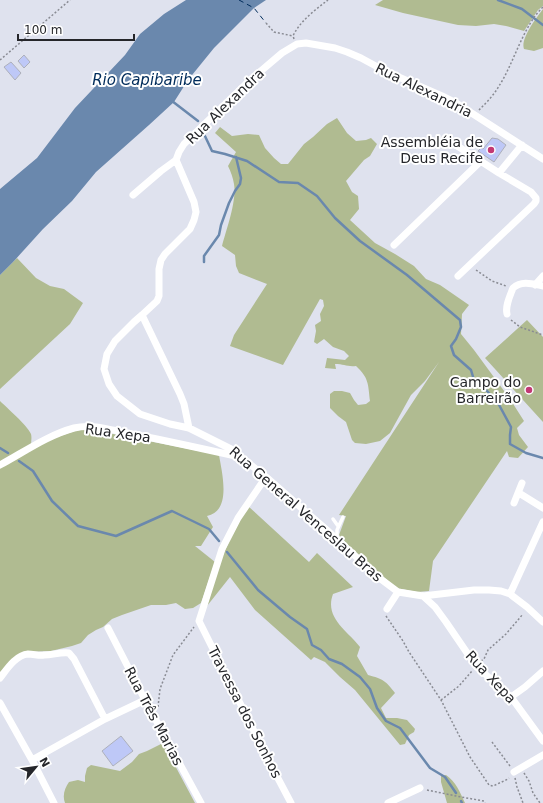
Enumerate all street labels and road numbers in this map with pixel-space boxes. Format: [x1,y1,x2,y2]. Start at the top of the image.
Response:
street label: Rua Alexandria [373,60,475,120]
street label: Rua Alexandra [183,65,267,147]
street label: Rua Xepa [84,420,152,446]
street label: Rua General Venceslau Bras [226,443,386,585]
street label: Travessa dos Sonhos [204,643,285,781]
street label: Rua Xepa [463,647,519,707]
street label: Rua Três Marias [121,664,187,768]

